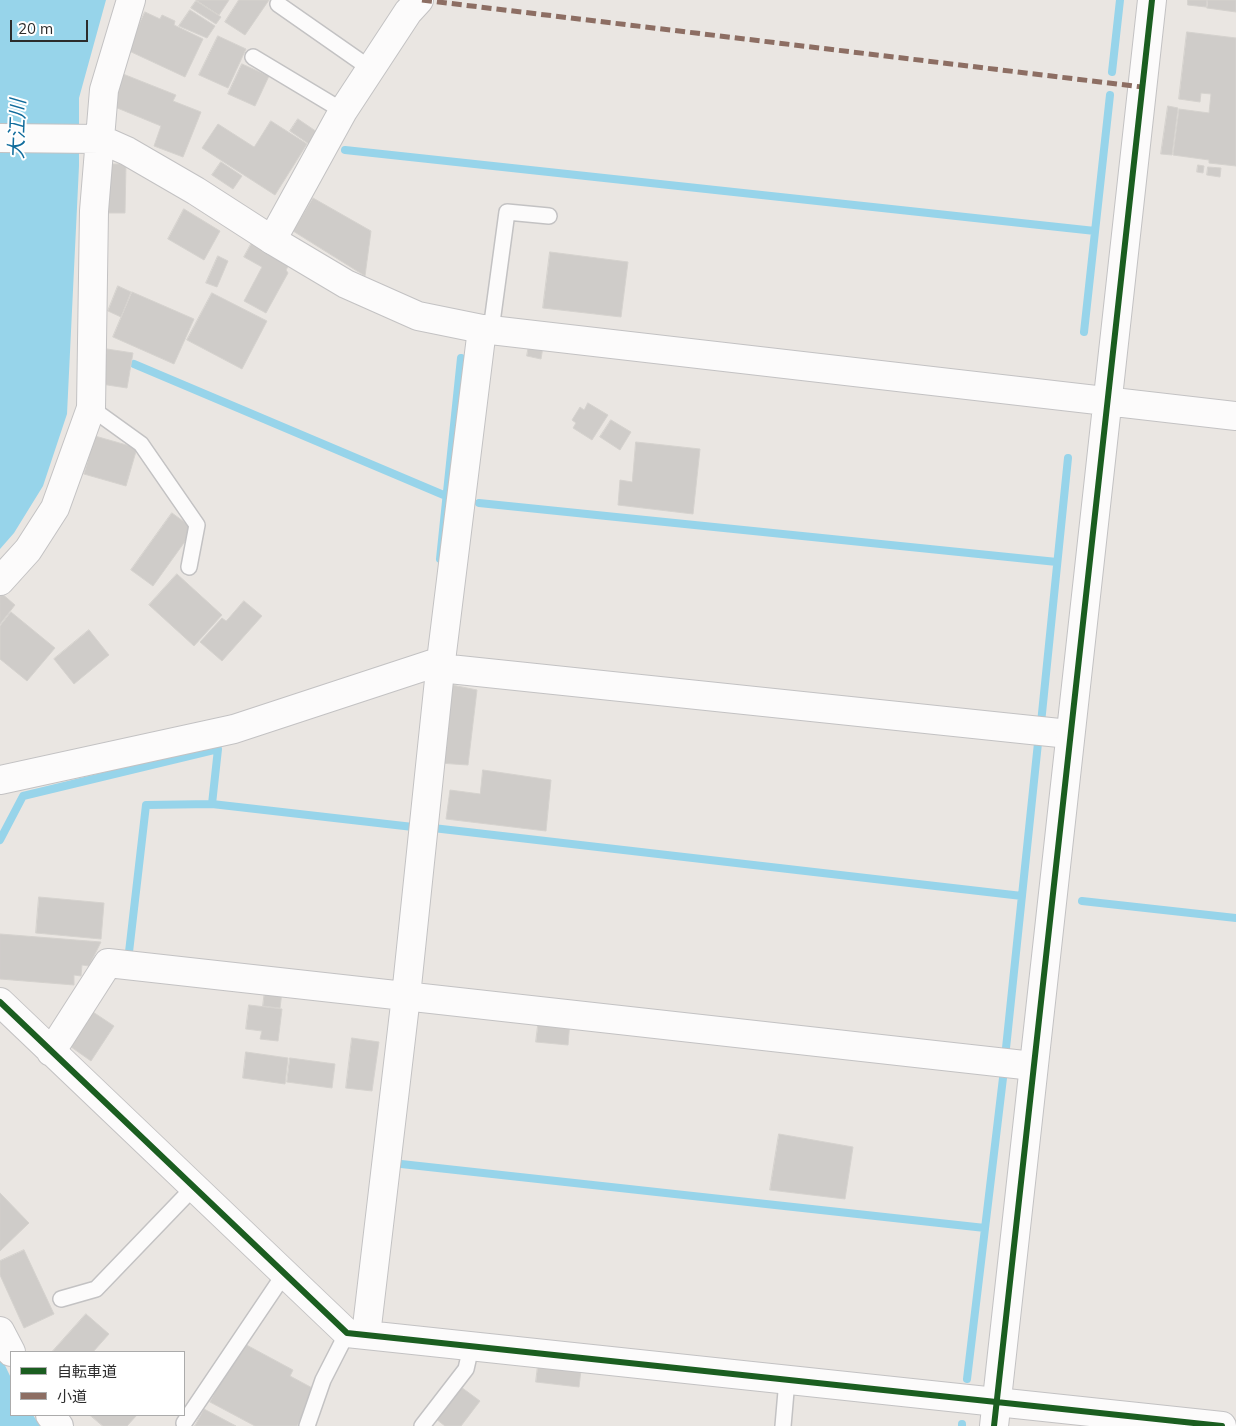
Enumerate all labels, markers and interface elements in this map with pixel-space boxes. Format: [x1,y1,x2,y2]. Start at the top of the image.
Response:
scale bar [12,10,90,42]
text: 20 m [18,19,53,38]
water label: 大江川 [5,99,31,159]
legend [10,1351,185,1416]
text: 自転車道 [57,1362,117,1381]
text: 小道 [57,1387,87,1406]

